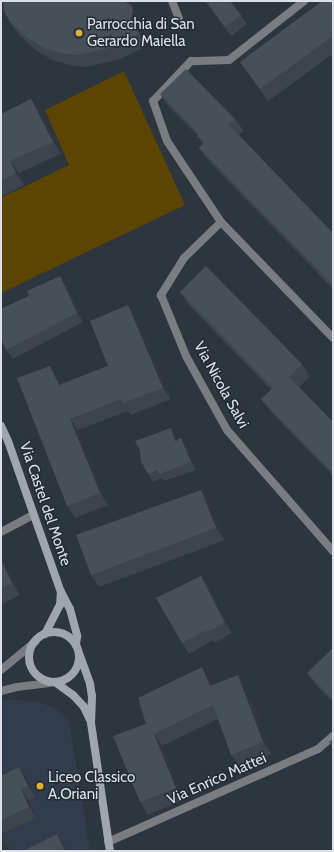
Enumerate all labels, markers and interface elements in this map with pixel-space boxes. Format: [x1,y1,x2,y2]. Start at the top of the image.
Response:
place label: Parrocchia di San Gerardo Maiella [87,15,195,50]
marker: Parrocchia di San Gerardo Maiella [74,28,84,38]
street label: Via Nicola Salvi [190,339,252,431]
street label: Via Castel del Monte [15,440,75,568]
street label: Via Enrico Mattei [165,749,269,809]
place label: Liceo Classico A.Oriani [48,768,135,803]
marker: Liceo Classico A.Oriani [35,781,45,791]

